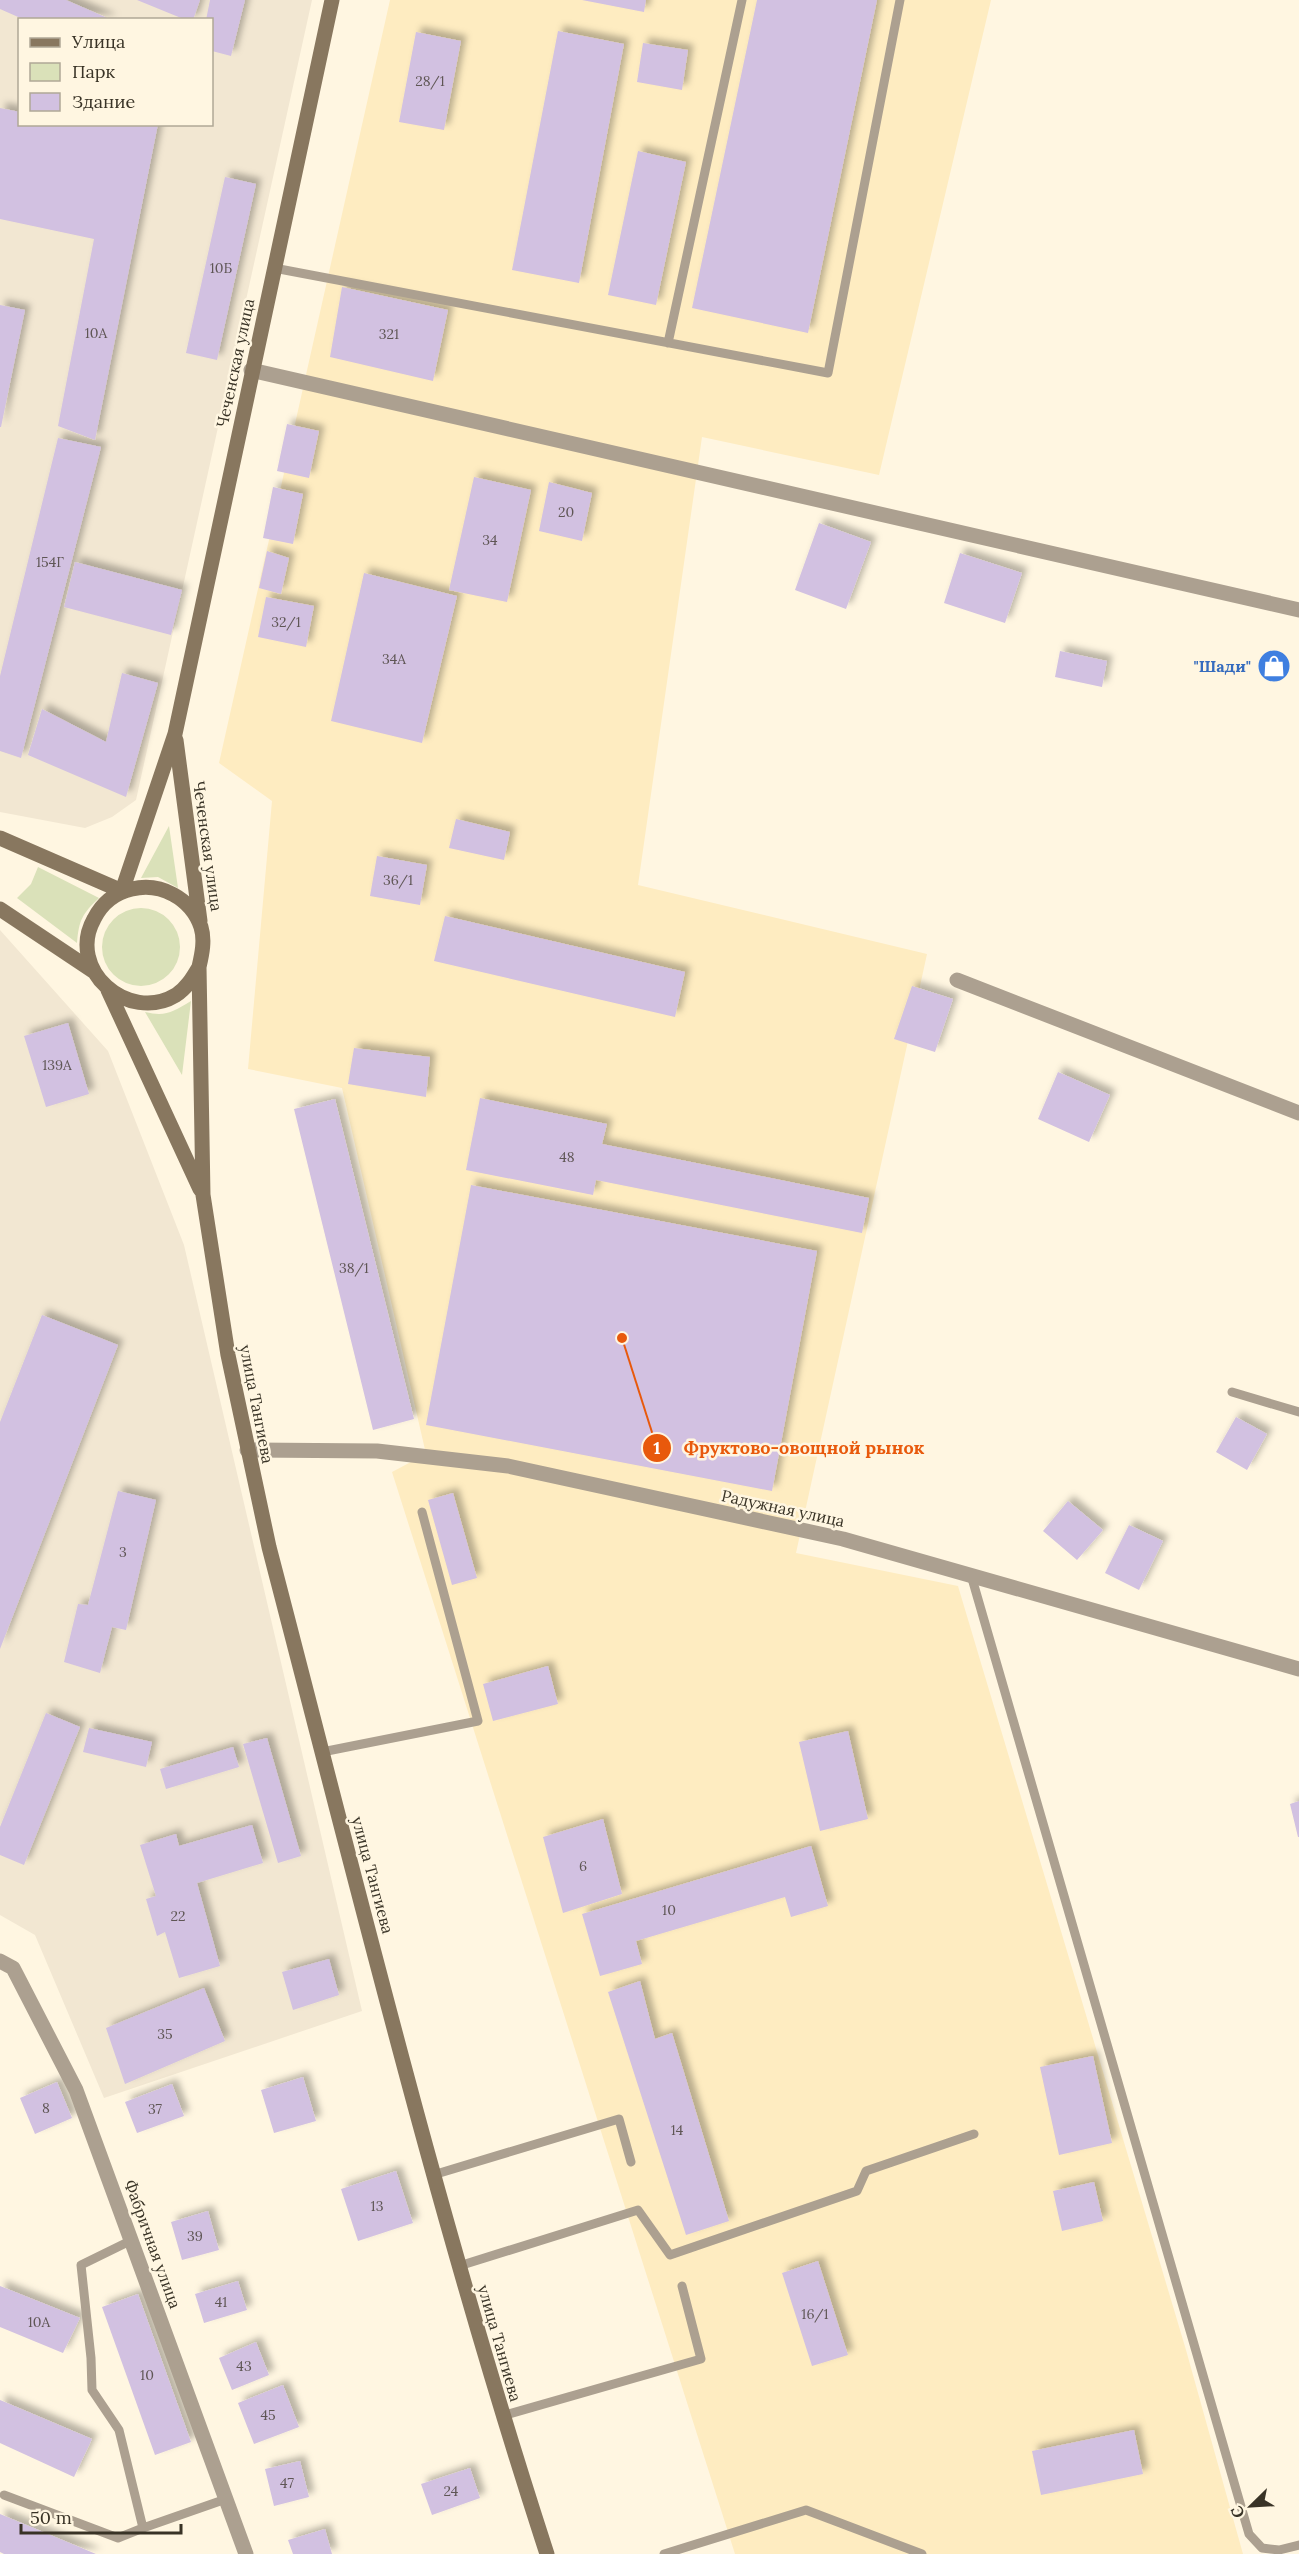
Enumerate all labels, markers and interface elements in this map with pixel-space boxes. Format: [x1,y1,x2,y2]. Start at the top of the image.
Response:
legend [18,18,213,126]
text: Улица [71,30,125,53]
text: Парк [72,60,116,83]
house number: 28/1 [415,72,445,90]
text: Здание [72,90,135,113]
house number: 10Б [210,259,233,277]
street label: Чеченская улица [212,297,258,429]
house number: 10А [85,324,108,342]
house number: 321 [379,325,399,343]
house number: 20 [558,503,574,521]
house number: 34 [482,531,498,549]
house number: 154Г [36,553,64,571]
house number: 32/1 [271,613,301,631]
shop icon: "Шади" [1256,648,1292,684]
house number: 34А [382,650,406,668]
place label: "Шади" [1194,656,1251,676]
street label: Чеченская улица [189,780,227,912]
house number: 36/1 [383,871,413,889]
house number: 139А [42,1056,72,1074]
house number: 48 [559,1148,575,1166]
house number: 38/1 [339,1259,369,1277]
street label: улица Тангиева [236,1343,278,1465]
callout: Фруктово-овощной рынок [642,1430,937,1466]
text: 1 [653,1436,661,1459]
text: Фруктово-овощной рынок [684,1436,925,1459]
street label: Радужная улица [720,1485,846,1531]
house number: 3 [119,1543,127,1561]
street label: улица Тангиева [348,1814,398,1936]
house number: 6 [579,1857,587,1875]
house number: 10 [662,1901,676,1919]
house number: 22 [170,1907,186,1925]
house number: 35 [157,2025,173,2043]
house number: 8 [42,2099,50,2117]
house number: 37 [148,2100,163,2118]
house number: 14 [671,2121,684,2139]
street label: Фабричная улица [120,2177,186,2311]
house number: 13 [371,2197,384,2215]
house number: 39 [187,2227,203,2245]
street label: улица Тангиева [474,2282,526,2404]
house number: 41 [215,2293,227,2311]
house number: 16/1 [801,2305,829,2323]
house number: 10А [28,2313,51,2331]
house number: 43 [236,2357,252,2375]
house number: 10 [140,2366,154,2384]
house number: 45 [260,2406,276,2424]
house number: 47 [280,2474,295,2492]
north arrow [1221,2476,1281,2536]
house number: 24 [444,2482,459,2500]
scale bar [21,2497,182,2535]
text: С [1226,2503,1249,2521]
text: 50 m [30,2506,72,2529]

